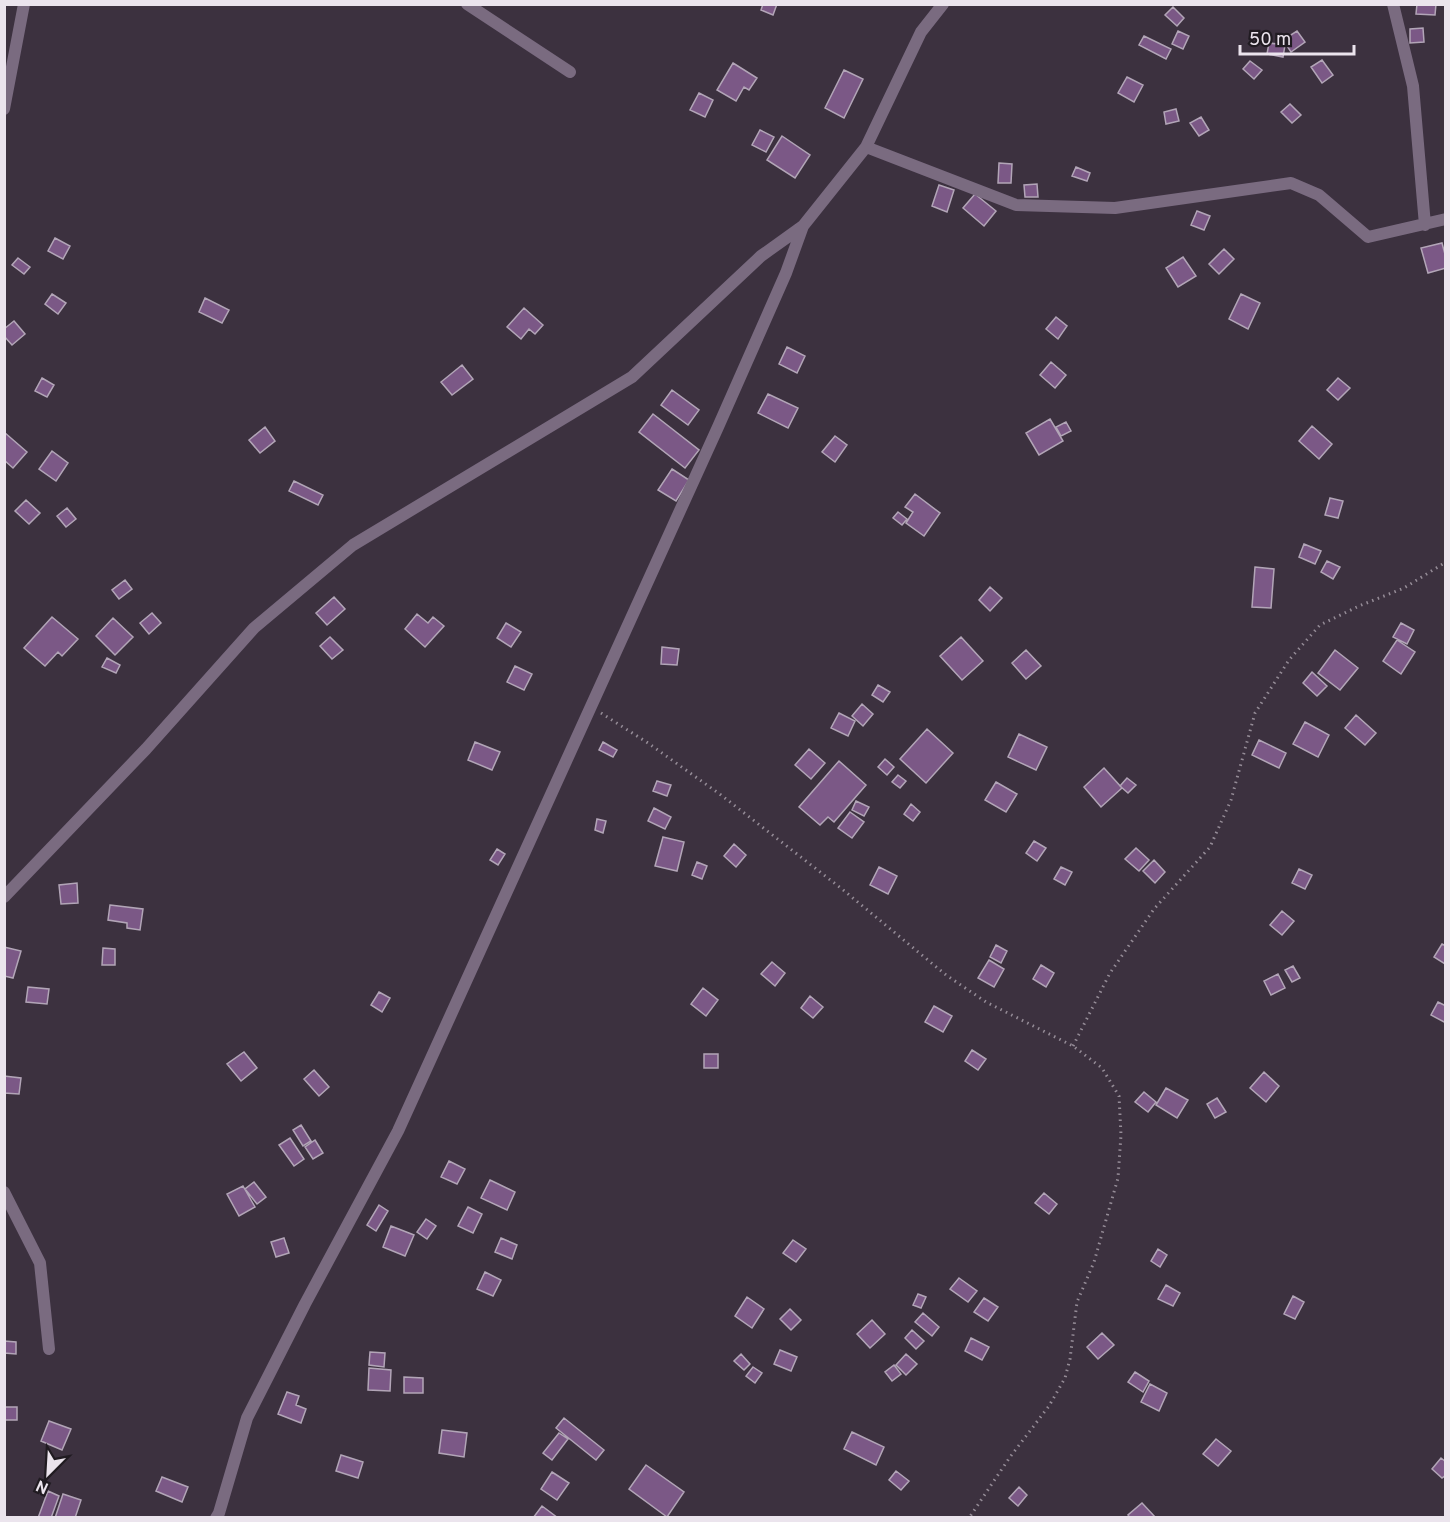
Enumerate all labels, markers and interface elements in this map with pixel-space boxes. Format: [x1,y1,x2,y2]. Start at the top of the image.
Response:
scale bar [1240,18,1354,56]
text: 50 m [1249,29,1291,52]
north arrow [18,1444,78,1504]
text: N [33,1474,52,1497]

